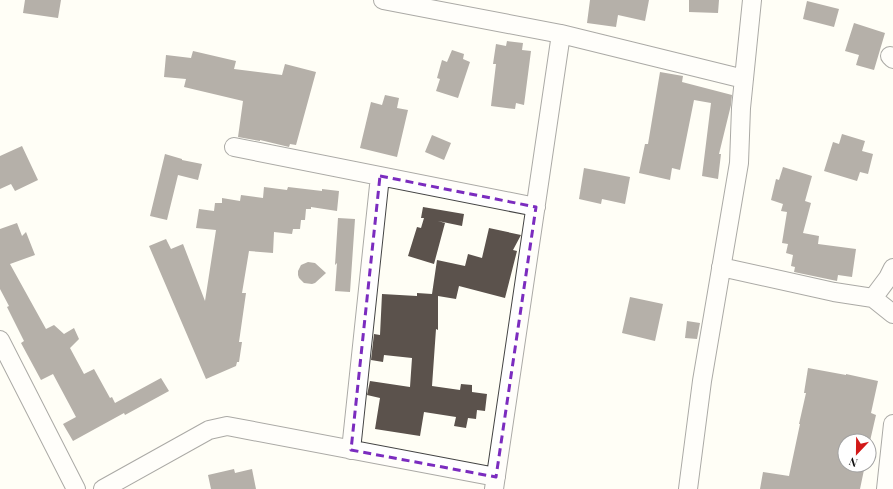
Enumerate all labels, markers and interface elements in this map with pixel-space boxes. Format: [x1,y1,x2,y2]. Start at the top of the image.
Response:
north arrow [837,433,877,473]
text: N [847,454,860,471]

